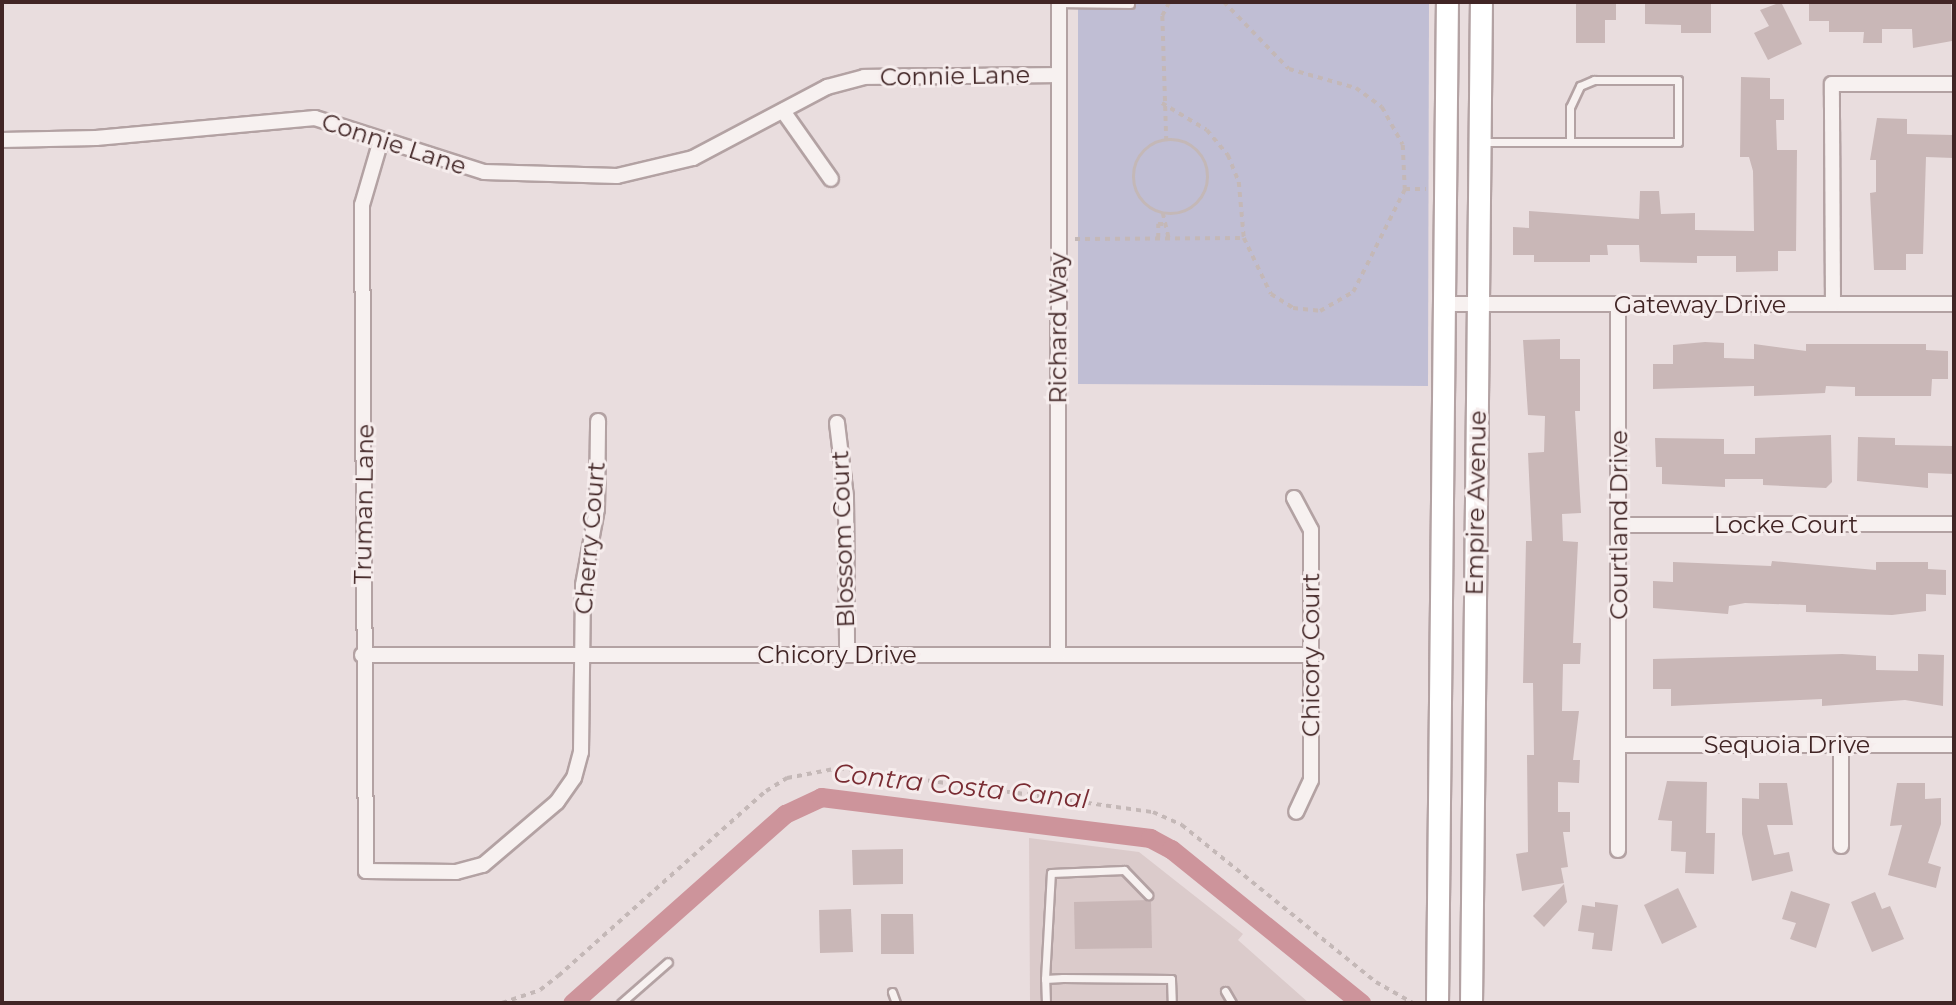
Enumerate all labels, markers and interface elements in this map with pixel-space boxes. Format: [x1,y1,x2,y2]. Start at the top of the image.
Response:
street label: Connie Lane [880,60,1030,92]
street label: Connie Lane [318,107,470,181]
street label: Richard Way [1044,252,1072,404]
street label: Gateway Drive [1614,291,1786,319]
street label: Empire Avenue [1460,410,1492,596]
street label: Truman Lane [348,424,380,584]
street label: Courtland Drive [1605,430,1633,620]
street label: Blossom Court [826,450,860,628]
street label: Cherry Court [569,460,611,616]
street label: Locke Court [1714,511,1858,539]
street label: Chicory Court [1297,573,1325,737]
street label: Chicory Drive [757,641,917,669]
street label: Sequoia Drive [1704,731,1870,759]
water label: Contra Costa Canal [832,758,1090,816]

